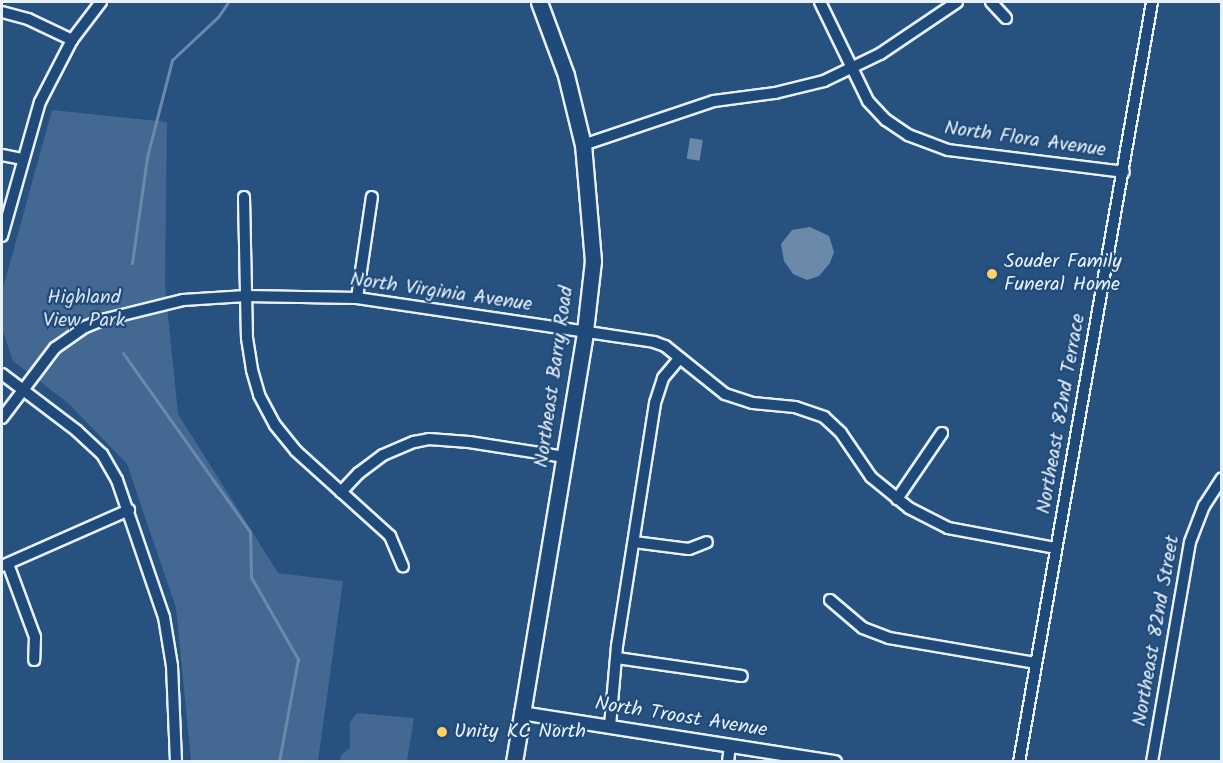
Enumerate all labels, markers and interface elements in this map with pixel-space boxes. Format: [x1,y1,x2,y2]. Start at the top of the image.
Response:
street label: North Flora Avenue [943,117,1107,163]
place label: Souder Family Funeral Home [1004,250,1122,297]
marker: Souder Family Funeral Home [985,267,999,281]
street label: North Virginia Avenue [348,268,534,318]
street label: Northeast Barry Road [530,285,580,469]
park label: Highland View Park [43,286,125,333]
street label: Northeast 82nd Terrace [1033,312,1091,516]
street label: Northeast 82nd Street [1128,534,1186,728]
street label: North Troost Avenue [593,693,769,743]
place label: Unity KC North [454,720,586,744]
marker: Unity KC North [435,725,449,739]

